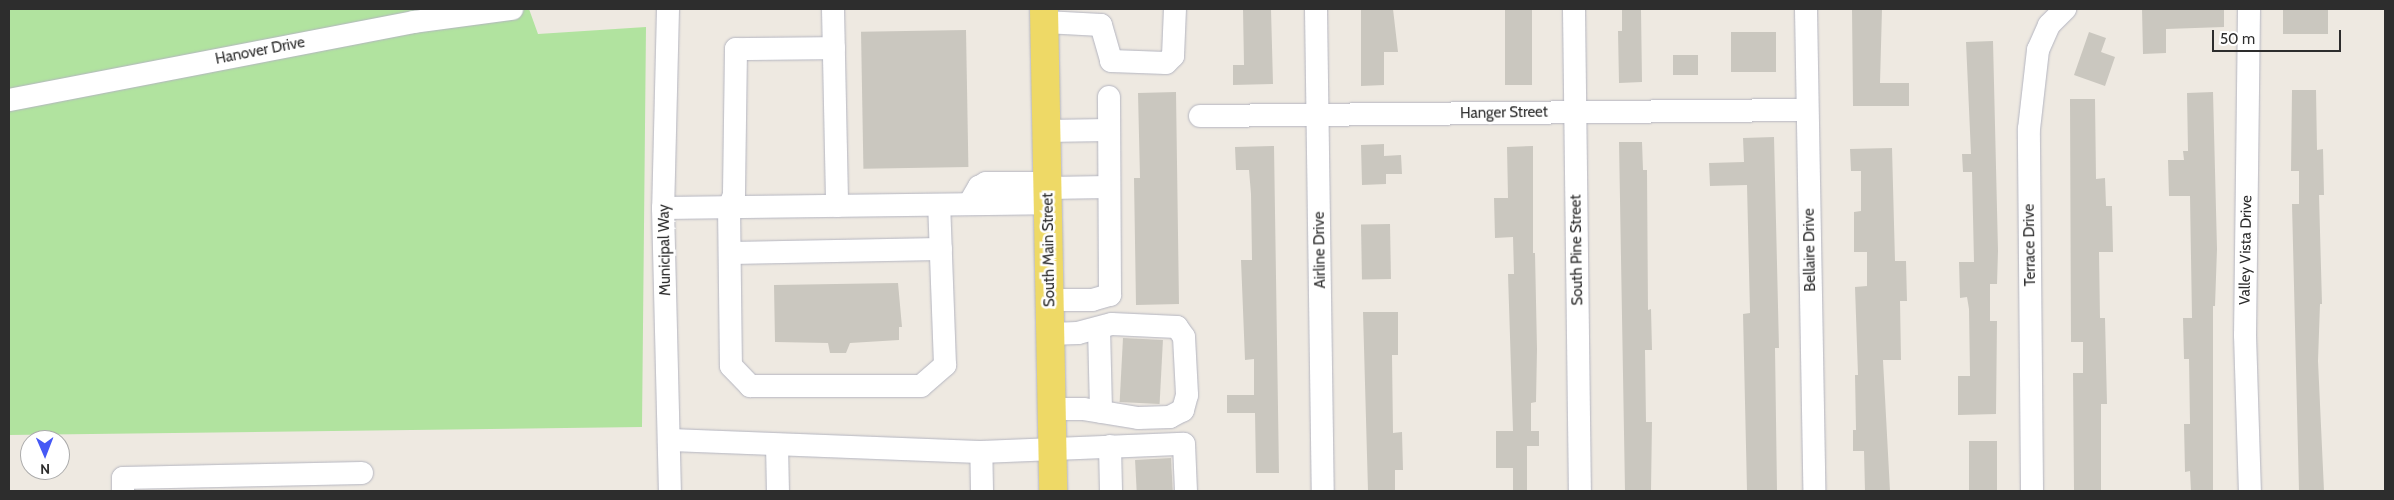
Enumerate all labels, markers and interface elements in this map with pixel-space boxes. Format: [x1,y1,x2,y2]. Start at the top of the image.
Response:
scale bar [2214,20,2343,52]
text: 50 m [2220,30,2255,48]
street label: Hanover Drive [214,34,306,68]
street label: Hanger Street [1460,103,1548,123]
street label: South Main Street [1039,193,1059,307]
street label: South Pine Street [1567,194,1587,306]
street label: Valley Vista Drive [2236,195,2256,305]
street label: Municipal Way [655,204,675,296]
street label: Terrace Drive [2020,204,2040,286]
street label: Bellaire Drive [1800,208,1820,292]
street label: Airline Drive [1310,211,1330,289]
north arrow [20,430,70,480]
text: N [40,460,50,478]

